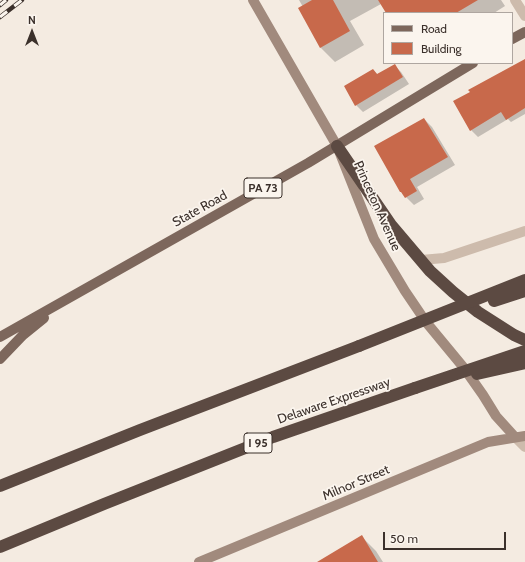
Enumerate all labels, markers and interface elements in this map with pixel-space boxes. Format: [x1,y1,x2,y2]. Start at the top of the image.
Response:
north arrow [12,12,52,52]
legend [383,12,513,64]
text: N [28,13,36,27]
text: Road [421,21,447,36]
text: Building [421,41,462,56]
street label: Princeton Avenue [350,159,404,253]
road number: PA 73 [244,178,282,198]
street label: State Road [170,188,230,230]
street label: Delaware Expressway [276,374,392,428]
road number: I 95 [244,433,272,453]
street label: Milnor Street [320,462,392,504]
scale bar [385,524,508,550]
text: 50 m [390,531,418,546]

